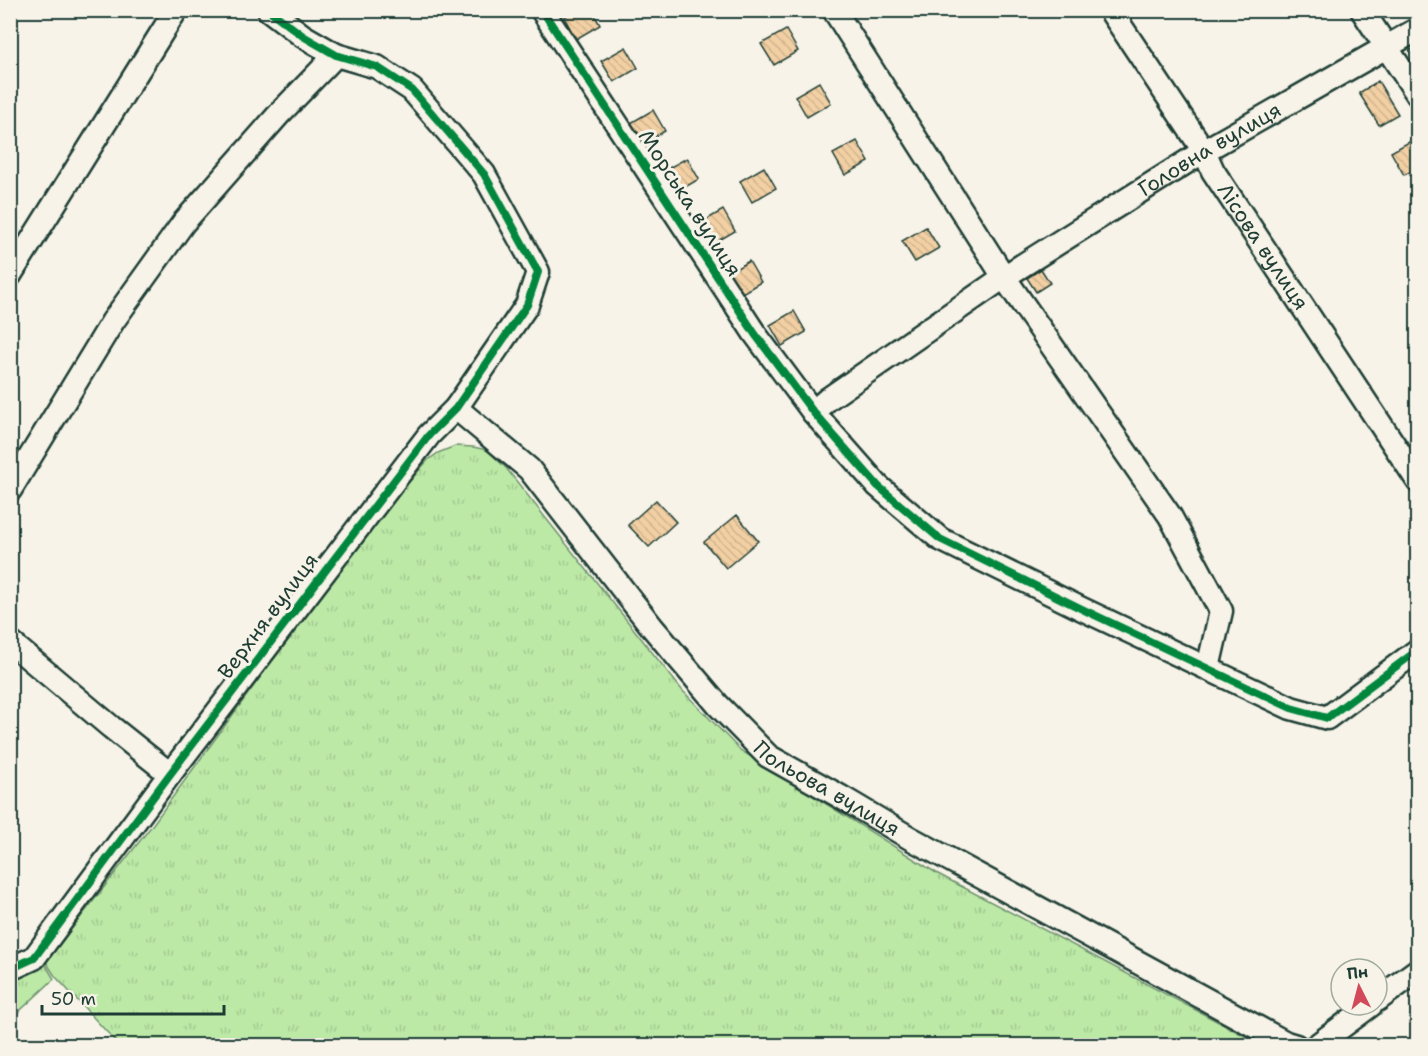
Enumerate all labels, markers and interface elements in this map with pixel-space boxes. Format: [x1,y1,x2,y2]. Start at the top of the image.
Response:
street label: Головна вулиця [1133,96,1286,203]
street label: Морська вулиця [632,124,748,282]
street label: Лісова вулиця [1211,178,1315,315]
street label: Верхня вулиця [211,547,325,685]
street label: Польова вулиця [747,735,905,843]
north arrow [1329,957,1389,1017]
text: Пн [1346,961,1369,984]
scale bar [42,978,224,1016]
text: 50 m [51,987,96,1011]

